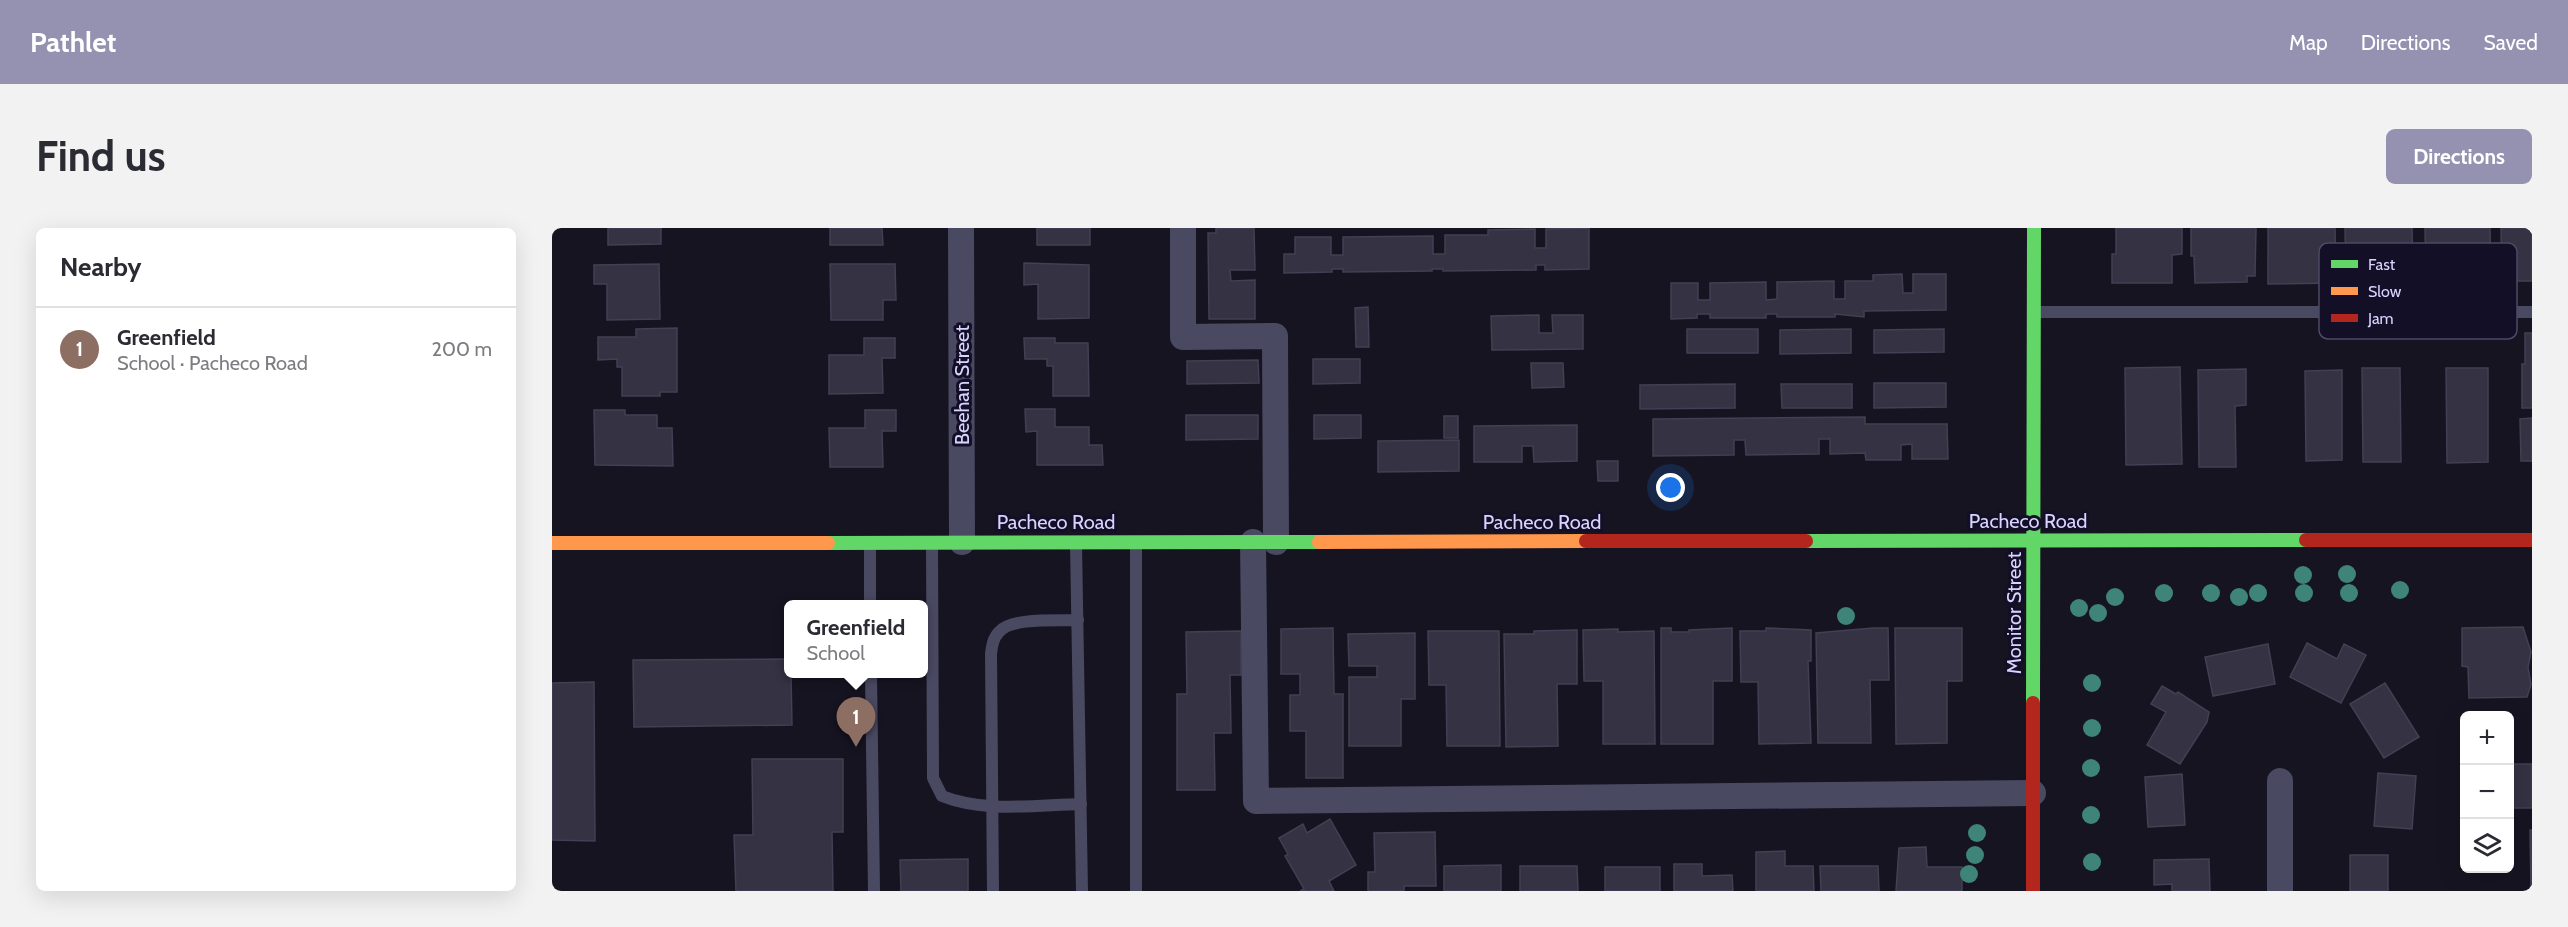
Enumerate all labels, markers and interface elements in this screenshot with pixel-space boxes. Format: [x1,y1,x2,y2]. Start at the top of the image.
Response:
text: Pathlet [30,25,116,59]
text: Map [2289,30,2328,55]
text: Directions [2361,30,2450,55]
text: Saved [2483,30,2538,55]
button: Directions [2386,129,2532,184]
text: Find us [36,130,165,182]
legend [2319,243,2517,339]
text: Nearby [60,251,141,283]
text: Fast [2368,255,2396,274]
text: Slow [2368,282,2402,301]
text: Jam [2367,309,2394,328]
text: Greenfield [117,324,216,351]
street label: Beehan Street [950,325,974,445]
text: 1 [76,337,83,361]
text: 200 m [432,337,492,361]
text: School · Pacheco Road [117,351,308,375]
your location [1656,473,1685,502]
street label: Pacheco Road [1969,509,2087,533]
street label: Pacheco Road [997,510,1115,534]
street label: Pacheco Road [1483,510,1601,534]
street label: Monitor Street [2002,552,2026,674]
popup [784,600,928,678]
text: Greenfield [807,614,905,641]
text: School [807,641,865,665]
pin: 1 [836,698,876,747]
map controls [2460,711,2514,873]
button: + [2460,711,2514,765]
button: − [2460,765,2514,819]
button: layers [2460,819,2514,873]

